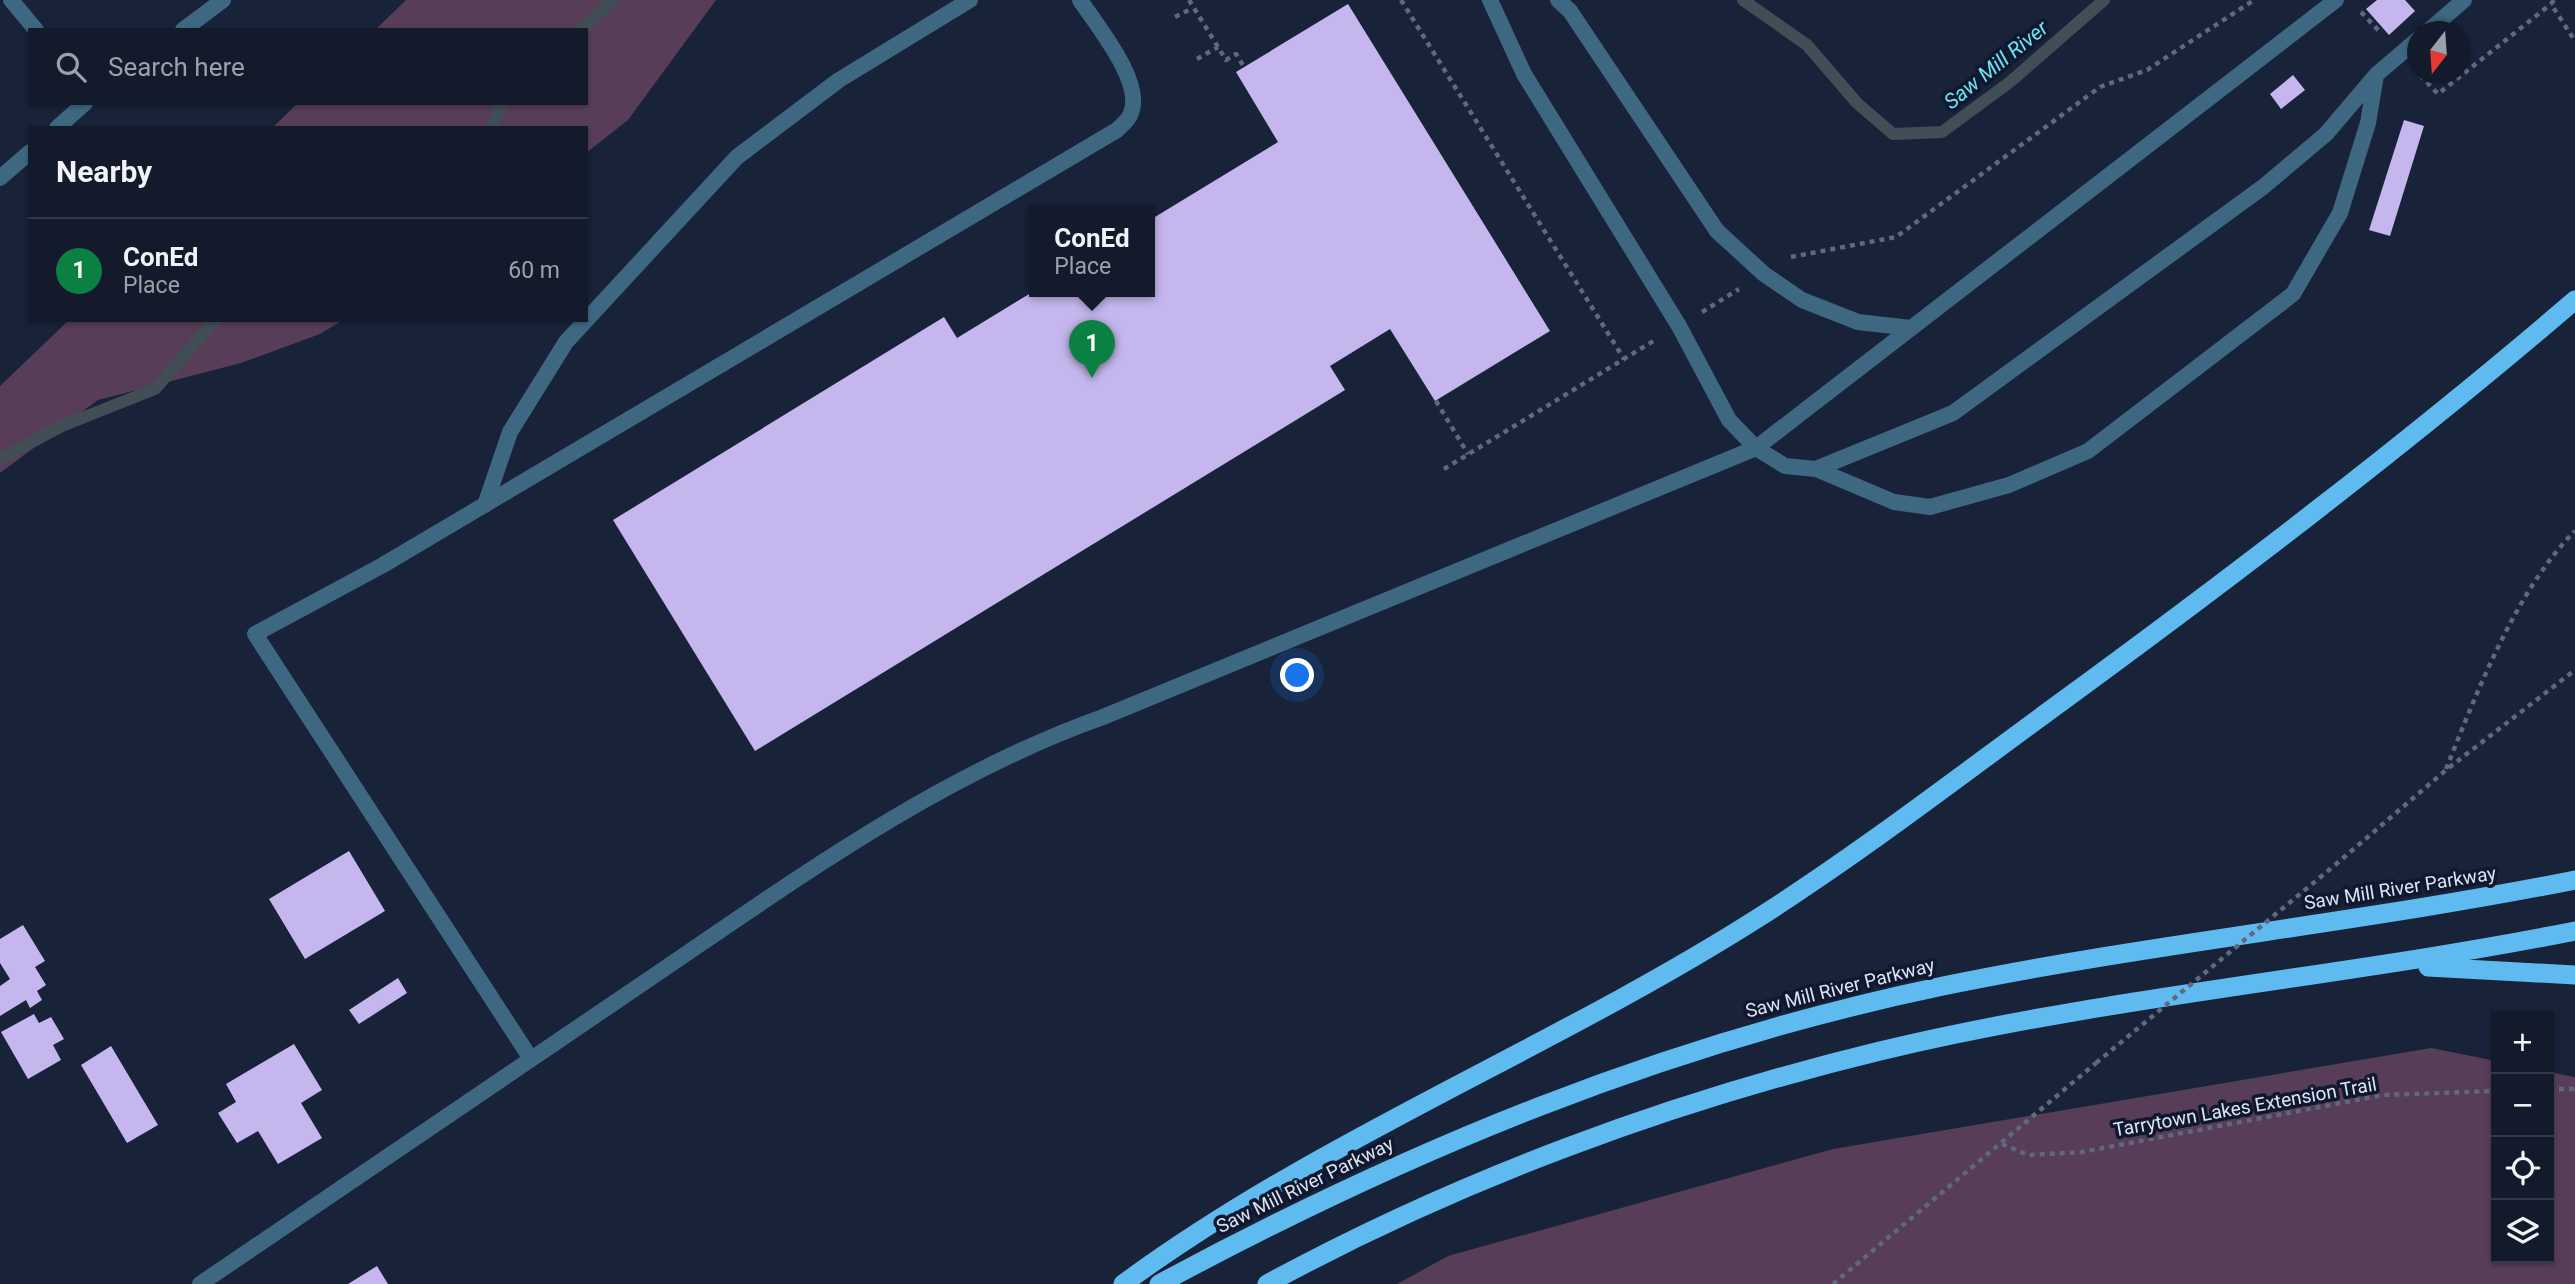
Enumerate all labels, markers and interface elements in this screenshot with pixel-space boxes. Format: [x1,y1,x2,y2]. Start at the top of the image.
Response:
water label: Saw Mill River [1939,15,2054,114]
north arrow [2407,21,2470,84]
search box [28,28,588,105]
icon: search [52,48,90,86]
text: Search here [108,52,245,82]
text: Nearby [56,154,152,189]
popup [1029,206,1155,297]
text: ConEd [1054,223,1130,253]
text: ConEd [123,242,198,272]
text: Place [1054,253,1111,280]
text: 1 [72,257,86,284]
text: 60 m [508,257,560,284]
text: Place [123,272,180,299]
pin: 1 [1069,320,1115,378]
your location [1280,658,1314,692]
street label: Saw Mill River Parkway [2302,861,2498,915]
street label: Saw Mill River Parkway [1743,953,1937,1023]
map controls [2491,1011,2554,1263]
button: + [2491,1011,2554,1074]
street label: Tarrytown Lakes Extension Trail [2112,1072,2378,1142]
button: − [2491,1074,2554,1137]
street label: Saw Mill River Parkway [1213,1132,1397,1238]
button: locate [2491,1137,2554,1200]
button: layers [2491,1200,2554,1263]

